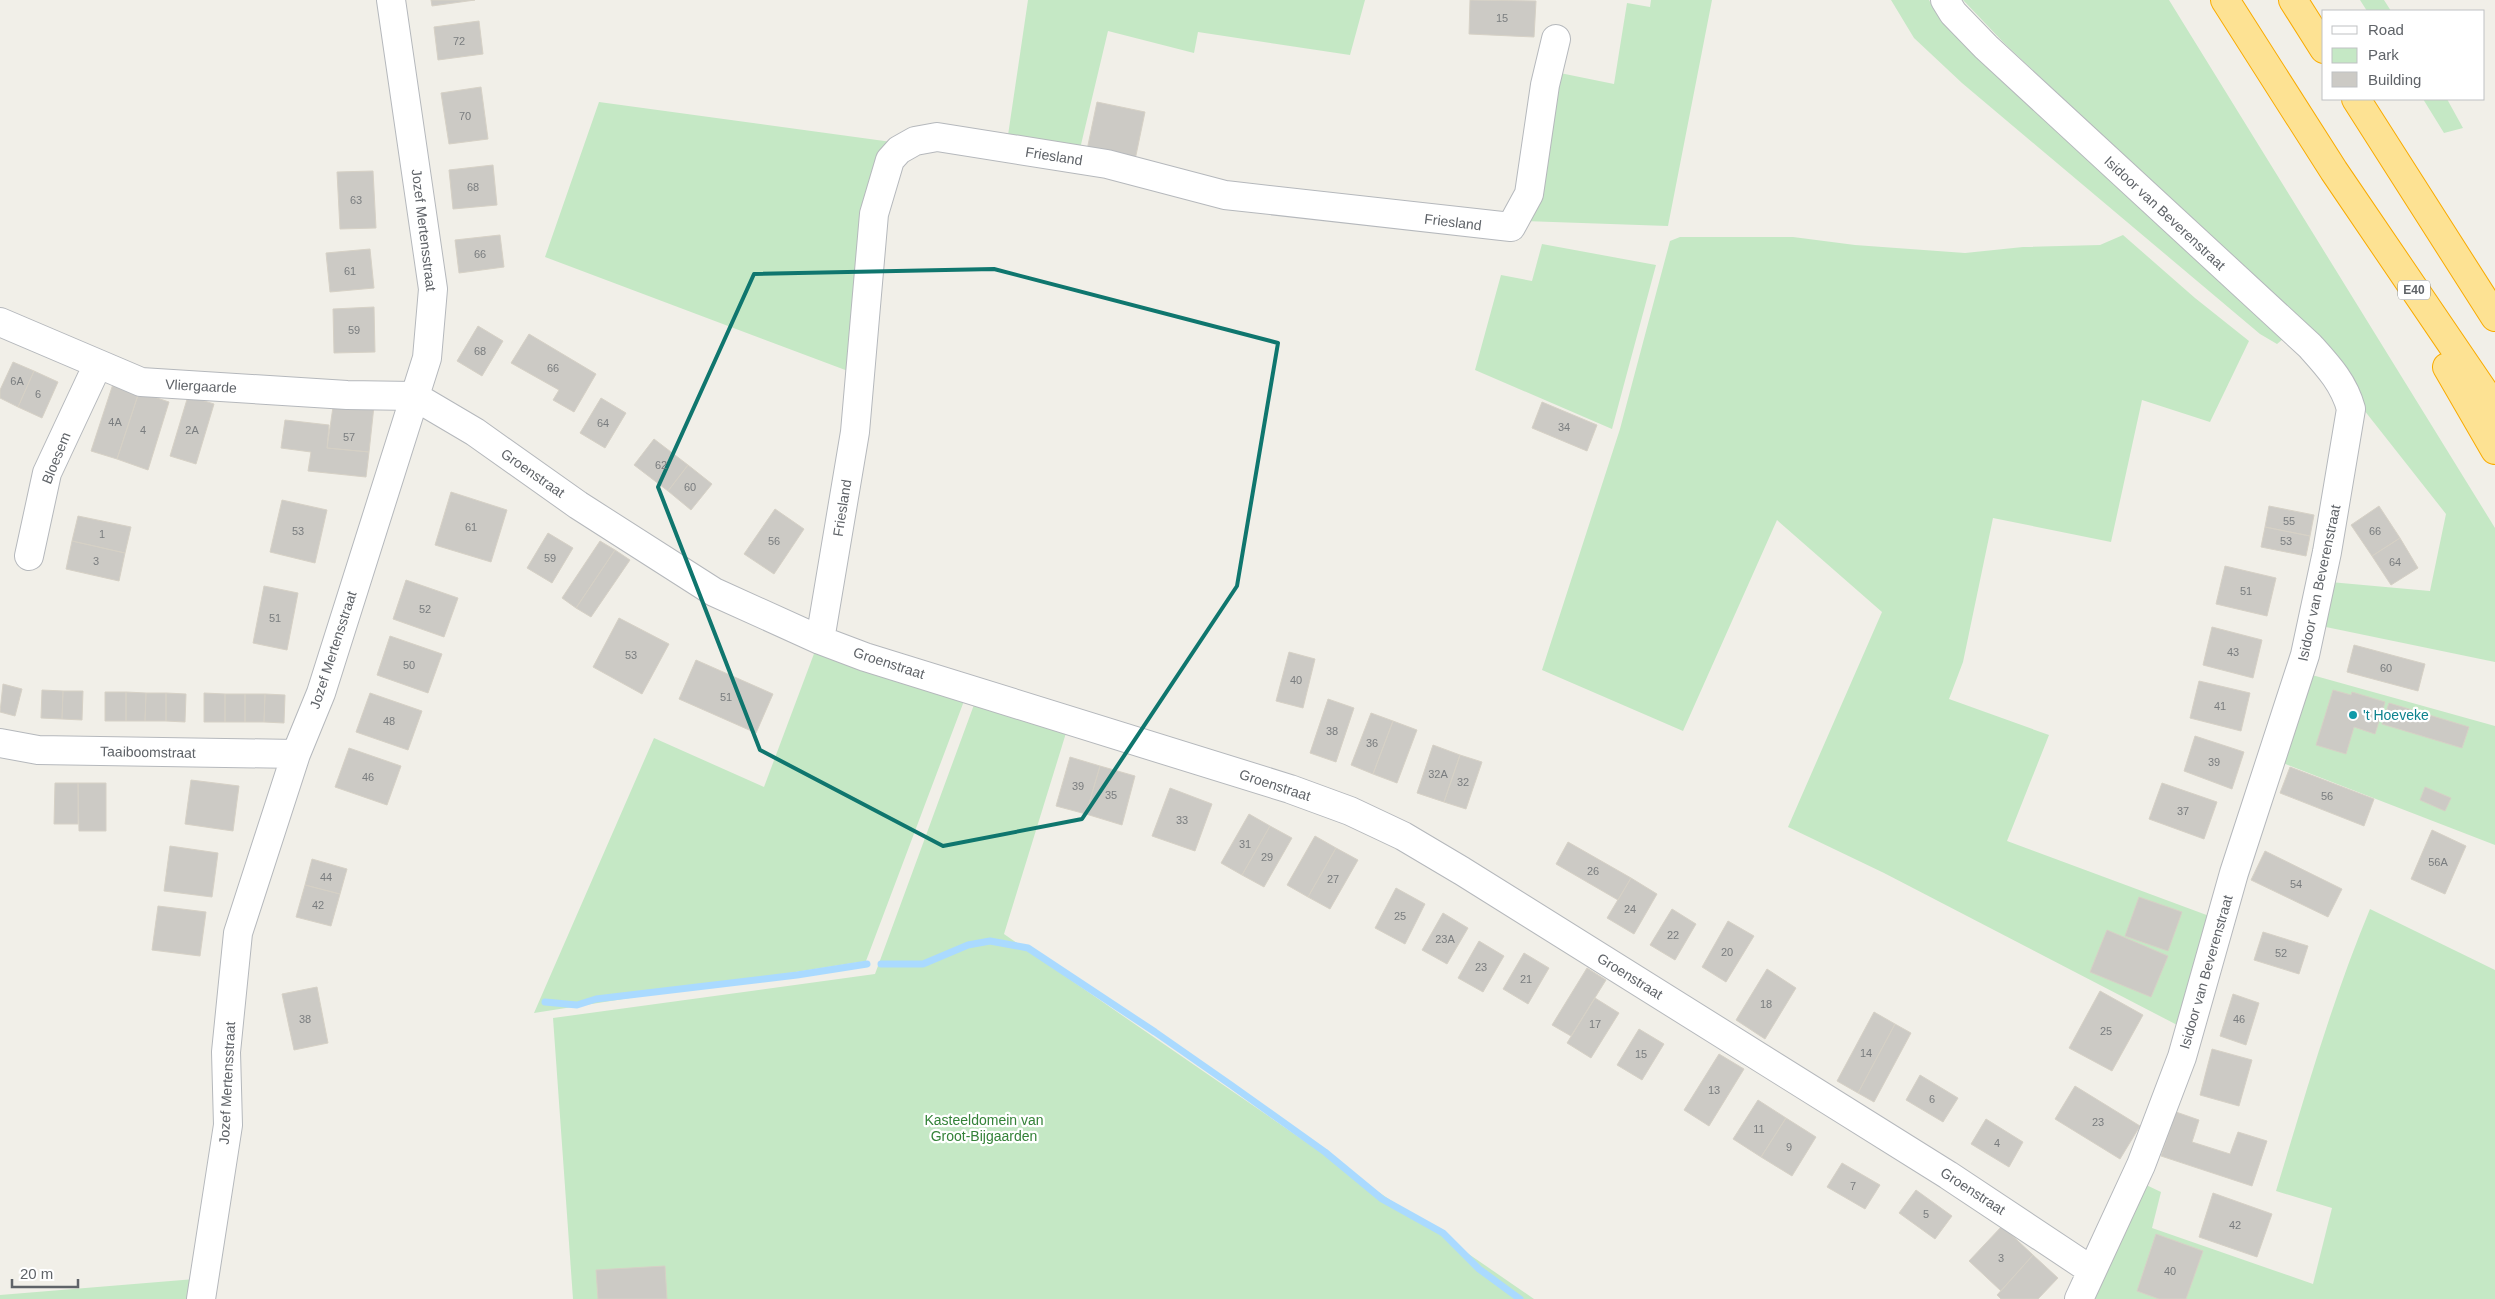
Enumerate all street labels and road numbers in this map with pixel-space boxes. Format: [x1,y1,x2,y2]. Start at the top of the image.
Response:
street label: Friesland [1024,144,1084,168]
street label: Isidoor van Beverenstraat [2101,153,2229,273]
street label: Jozef Mertensstraat [409,168,439,292]
street label: Friesland [1423,211,1483,233]
road number: E40 [2398,280,2430,300]
street label: Vliergaarde [165,376,237,396]
street label: Bloesem [38,430,74,486]
street label: Groenstraat [498,445,568,501]
street label: Friesland [830,478,854,538]
street label: Isidoor van Beverenstraat [2295,503,2343,663]
street label: Jozef Mertensstraat [306,589,360,711]
street label: Groenstraat [851,644,927,682]
street label: Taaiboomstraat [100,743,196,761]
street label: Groenstraat [1237,766,1313,804]
street label: Isidoor van Beverenstraat [2176,893,2236,1051]
street label: Groenstraat [1594,950,1666,1002]
street label: Jozef Mertensstraat [216,1021,238,1145]
street label: Groenstraat [1938,1164,2008,1218]

